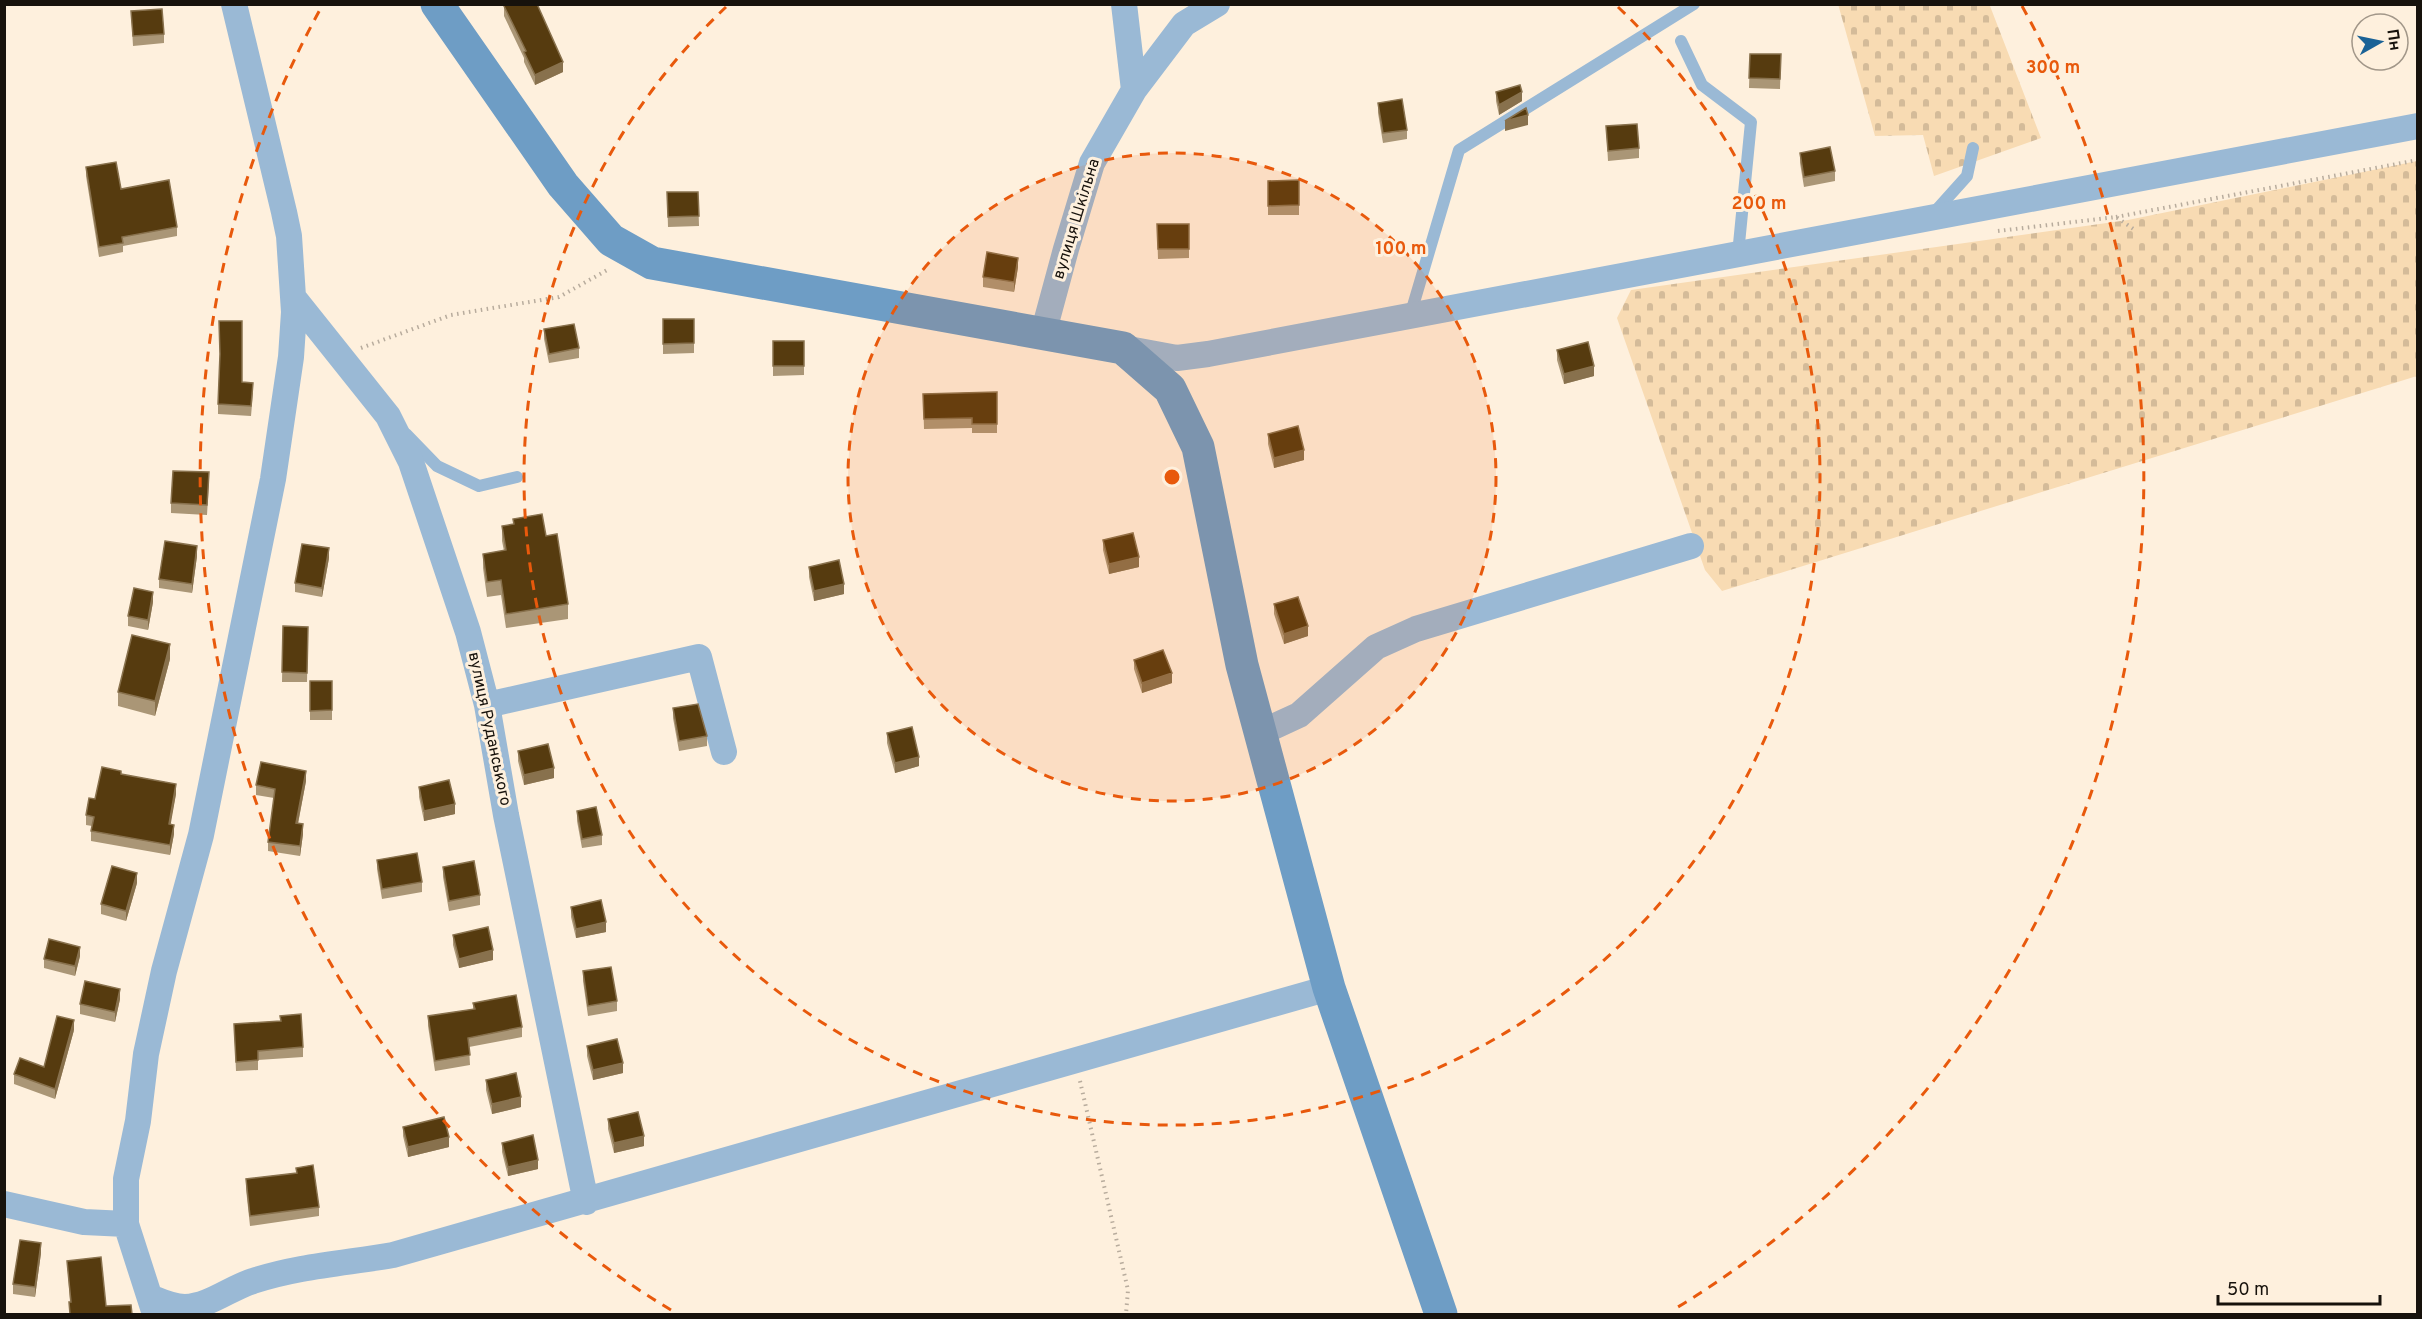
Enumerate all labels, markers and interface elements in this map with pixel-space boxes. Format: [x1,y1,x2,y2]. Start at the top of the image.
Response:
north arrow [2350,12,2410,72]
text: Пн [2381,28,2404,52]
text: 300 m [2026,57,2080,80]
street label: вулиця Шкільна [1049,156,1105,282]
text: 200 m [1731,193,1787,216]
text: 100 m [1375,238,1427,261]
centre of rings [1162,467,1182,487]
street label: вулиця Руданського [463,650,515,808]
scale bar [2218,1268,2380,1306]
text: 50 m [2227,1279,2269,1302]

